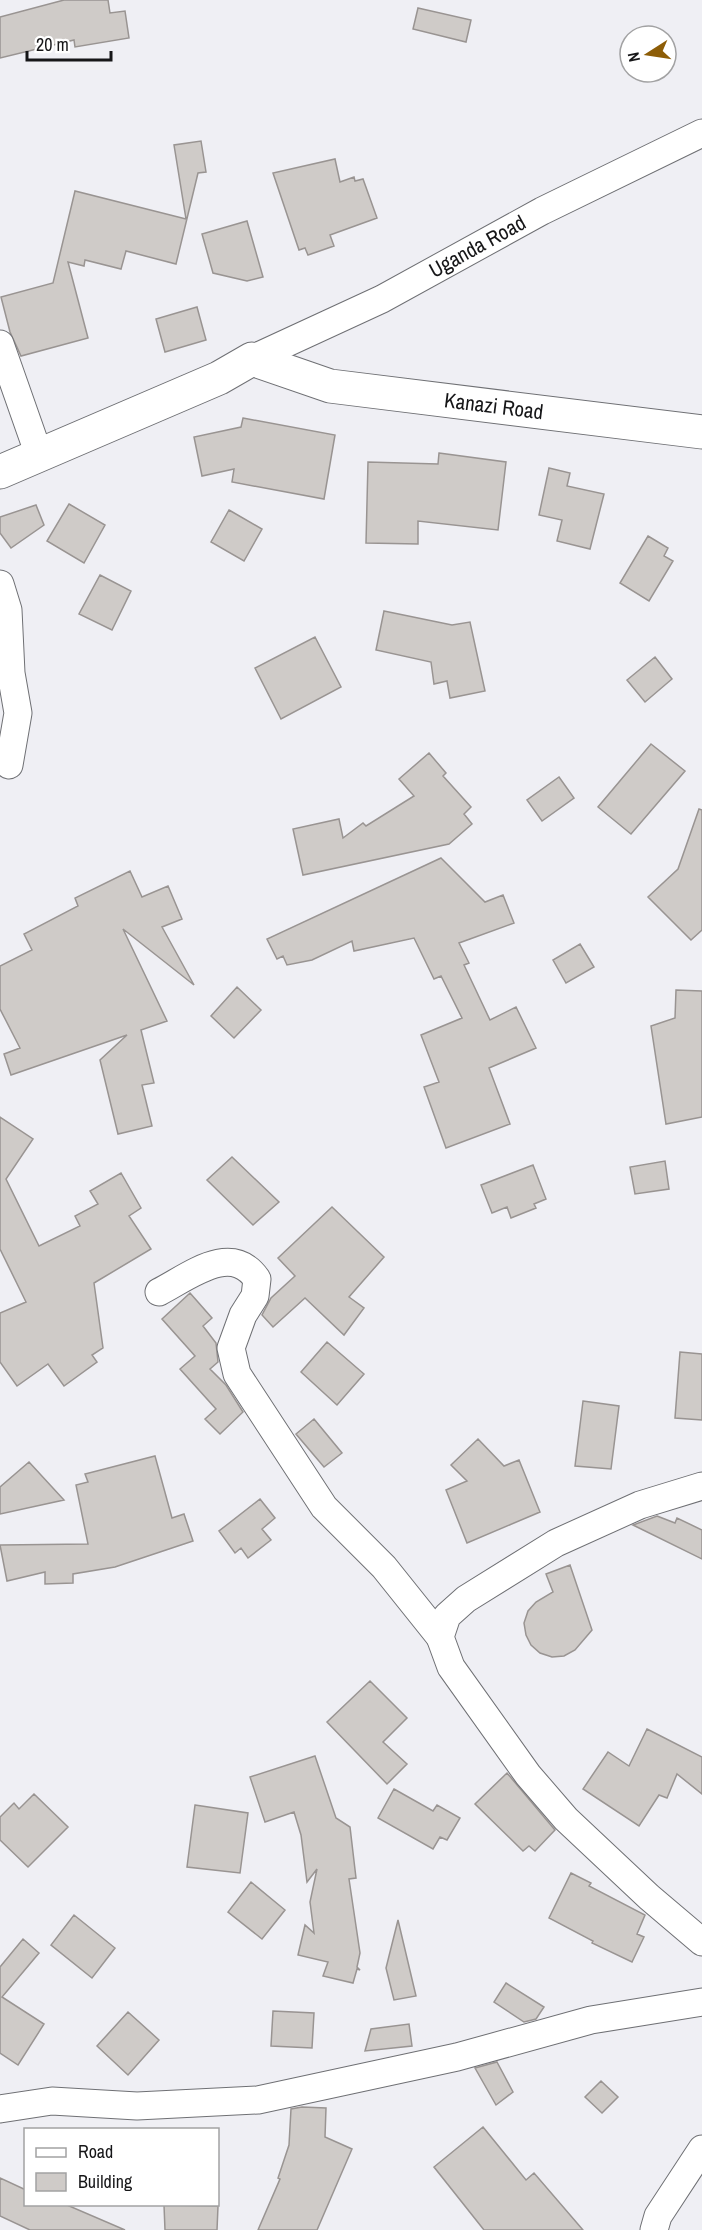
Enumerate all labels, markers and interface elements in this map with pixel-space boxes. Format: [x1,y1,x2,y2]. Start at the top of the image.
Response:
scale bar [27,24,111,62]
north arrow [618,24,678,84]
text: 20 m [36,32,69,57]
text: N [622,50,645,64]
street label: Uganda Road [424,208,531,284]
street label: Kanazi Road [443,385,545,426]
legend [24,2128,219,2206]
text: Road [78,2139,113,2164]
text: Building [78,2169,133,2194]

